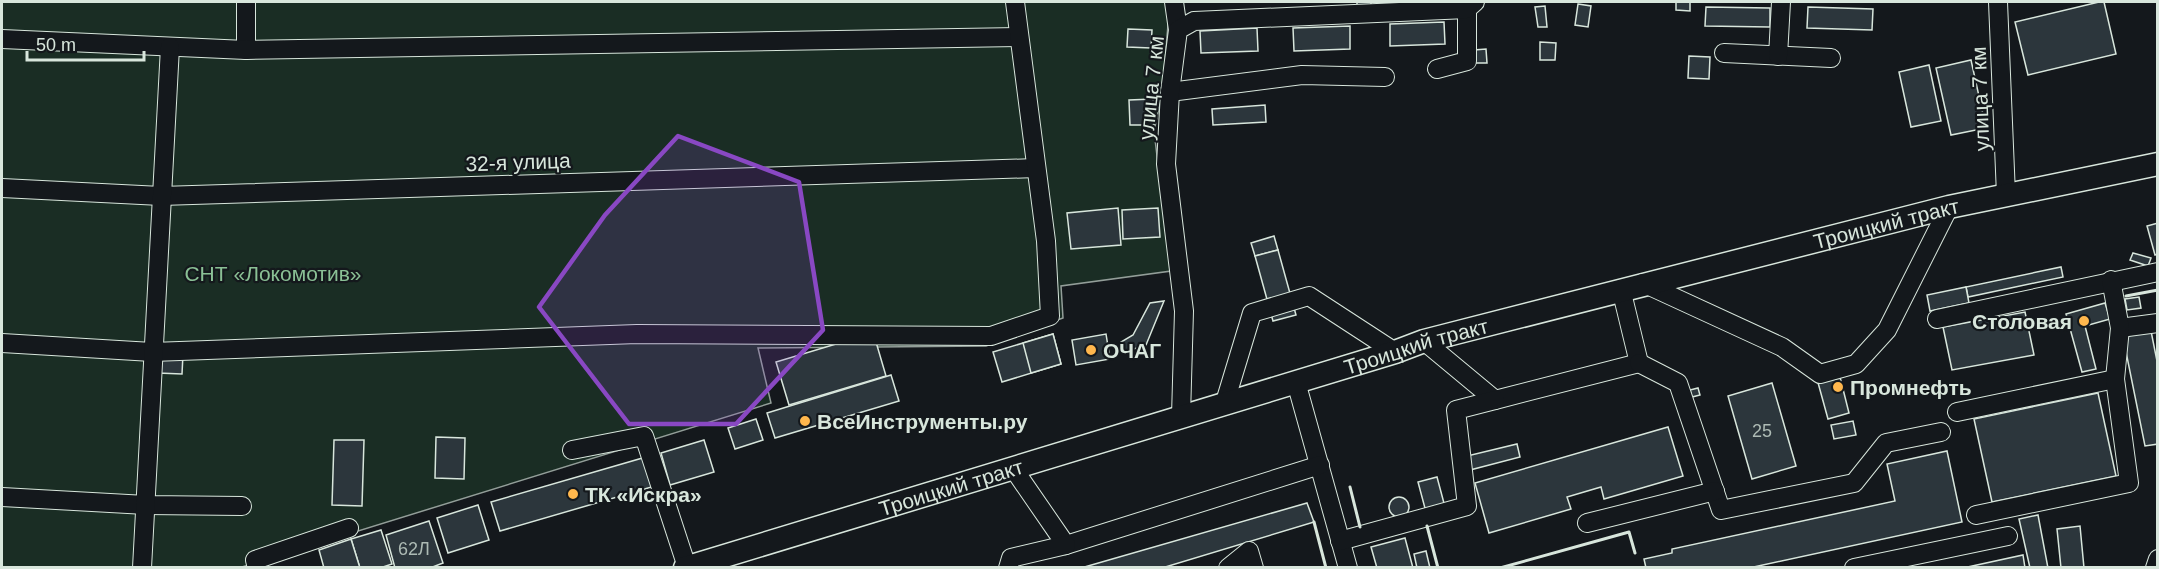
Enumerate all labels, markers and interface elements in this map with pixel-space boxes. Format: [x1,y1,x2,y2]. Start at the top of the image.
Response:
scale bar [27,24,144,62]
text: 50 m [36,35,76,55]
street label: улица 7 км [1134,35,1168,141]
street label: улица 7 км [1967,46,1993,152]
street label: 32-я улица [465,149,571,175]
street label: Троицкий тракт [1811,194,1961,253]
park label: СНТ «Локомотив» [184,262,362,285]
place label: Столовая [1972,310,2072,333]
street label: Троицкий тракт [1341,314,1491,378]
marker: Столовая [2077,314,2091,328]
place label: ОЧАГ [1103,339,1161,362]
marker: ОЧАГ [1084,343,1098,357]
place label: Промнефть [1850,376,1972,399]
marker: Промнефть [1831,380,1845,394]
place label: ВсеИнструменты.ру [817,410,1028,433]
marker: ВсеИнструменты.ру [798,414,812,428]
house number: 25 [1752,421,1772,441]
street label: Троицкий тракт [876,454,1026,520]
place label: ТК «Искра» [585,483,702,506]
marker: ТК «Искра» [566,487,580,501]
house number: 62Л [398,539,430,559]

